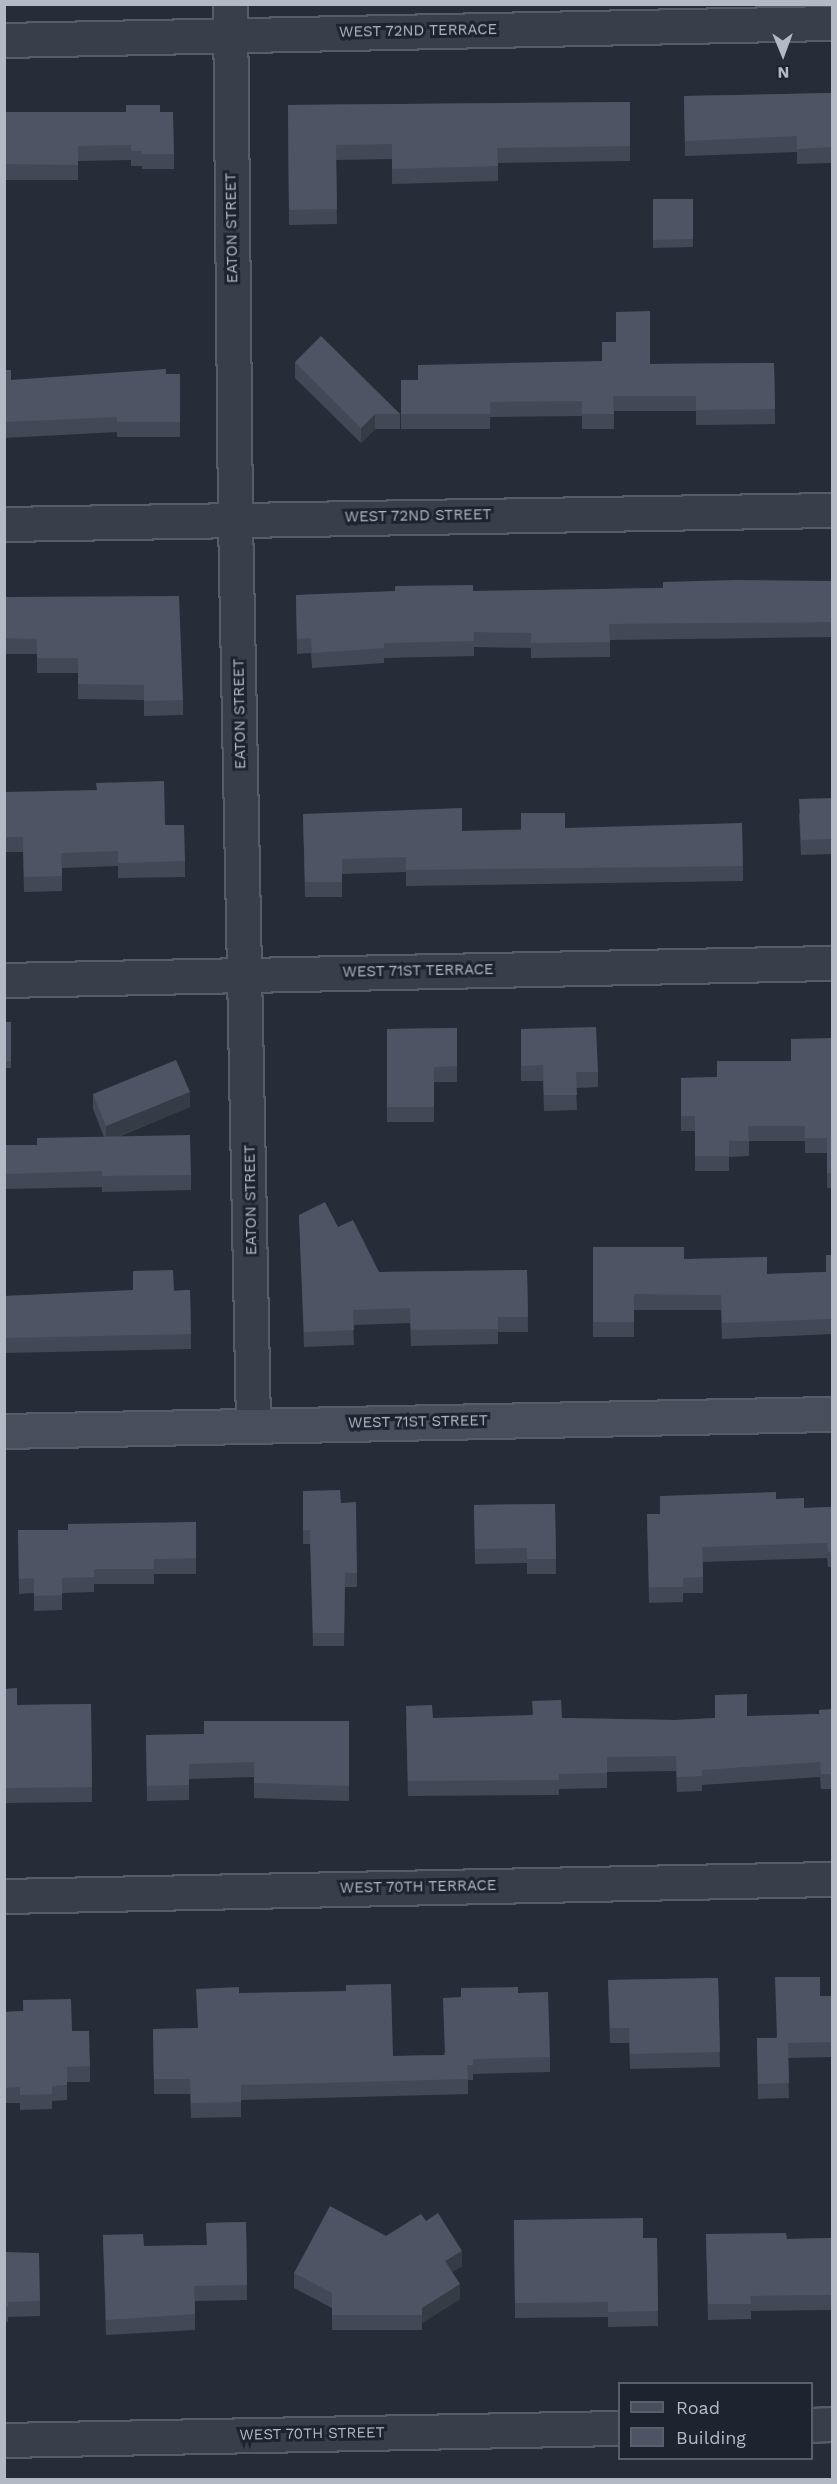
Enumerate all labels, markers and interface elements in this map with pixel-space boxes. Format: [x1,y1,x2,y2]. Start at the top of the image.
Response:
street label: WEST 72ND TERRACE [338,21,498,41]
north arrow [753,24,813,84]
text: N [777,63,789,82]
street label: EATON STREET [222,173,242,283]
street label: WEST 72ND STREET [344,506,492,526]
street label: EATON STREET [230,659,250,769]
street label: WEST 71ST TERRACE [341,961,495,981]
street label: EATON STREET [241,1145,261,1255]
street label: WEST 71ST STREET [347,1412,489,1432]
street label: WEST 70TH TERRACE [339,1877,497,1897]
legend [618,2382,813,2460]
text: Road [676,2397,720,2418]
street label: WEST 70TH STREET [239,2424,385,2444]
text: Building [676,2427,746,2448]

